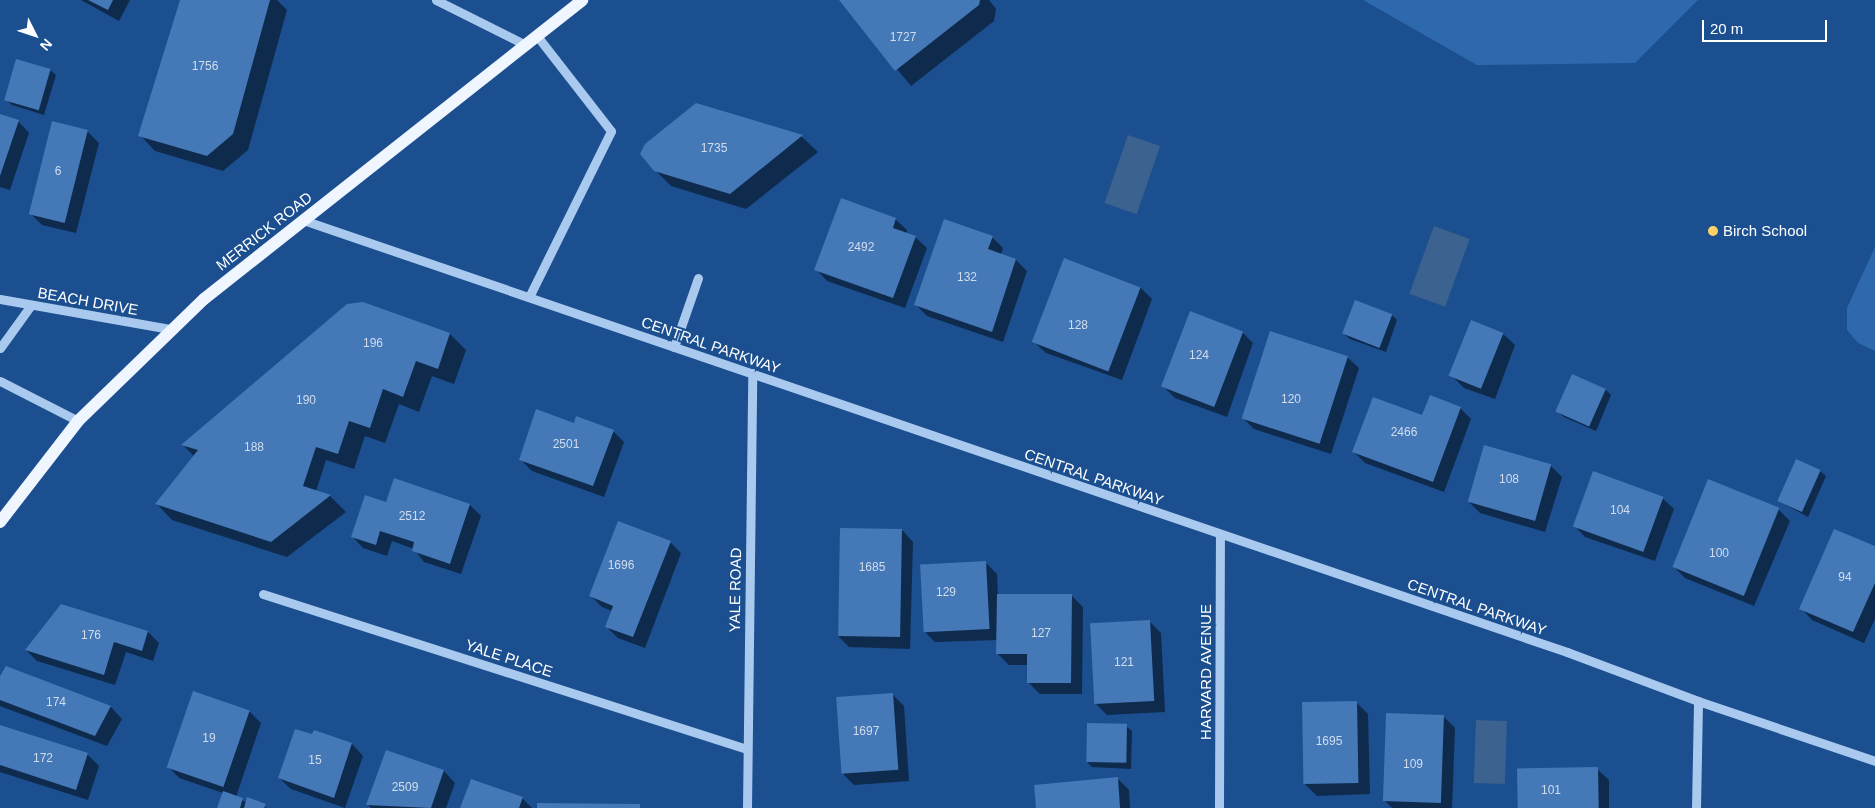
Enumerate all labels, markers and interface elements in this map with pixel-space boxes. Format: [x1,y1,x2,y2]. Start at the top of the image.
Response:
north arrow [10,10,60,60]
scale bar [1705,10,1830,42]
text: 20 m [1710,20,1743,37]
house number: 1727 [890,31,916,45]
text: N [37,36,56,54]
house number: 1756 [192,60,218,74]
house number: 1735 [701,142,727,156]
house number: 6 [55,165,61,179]
street label: MERRICK ROAD [212,188,316,274]
place label: Birch School [1723,222,1807,240]
marker: Birch School [1707,225,1719,237]
house number: 2492 [848,241,874,255]
house number: 132 [957,271,977,285]
street label: BEACH DRIVE [36,283,140,319]
street label: CENTRAL PARKWAY [639,313,783,377]
house number: 128 [1068,319,1088,333]
house number: 196 [363,337,383,351]
house number: 124 [1189,349,1209,363]
house number: 120 [1281,393,1301,407]
house number: 190 [296,394,316,408]
house number: 2466 [1391,426,1417,440]
house number: 2501 [553,438,579,452]
house number: 188 [244,441,264,455]
street label: CENTRAL PARKWAY [1022,445,1166,509]
house number: 108 [1499,473,1519,487]
house number: 104 [1610,504,1630,518]
house number: 2512 [399,510,425,524]
street label: YALE ROAD [725,547,745,633]
house number: 100 [1709,547,1729,561]
house number: 1696 [608,559,634,573]
house number: 1685 [859,561,885,575]
house number: 94 [1838,571,1852,585]
street label: CENTRAL PARKWAY [1405,575,1549,639]
house number: 129 [936,586,956,600]
street label: HARVARD AVENUE [1197,604,1215,740]
house number: 127 [1031,627,1051,641]
house number: 176 [81,629,101,643]
street label: YALE PLACE [463,635,555,681]
house number: 121 [1114,656,1134,670]
house number: 174 [46,696,66,710]
house number: 1697 [853,725,879,739]
house number: 19 [202,732,216,746]
house number: 1695 [1316,735,1342,749]
house number: 172 [33,752,53,766]
house number: 15 [308,754,322,768]
house number: 109 [1403,758,1423,772]
house number: 2509 [392,781,418,795]
house number: 101 [1541,784,1561,798]

